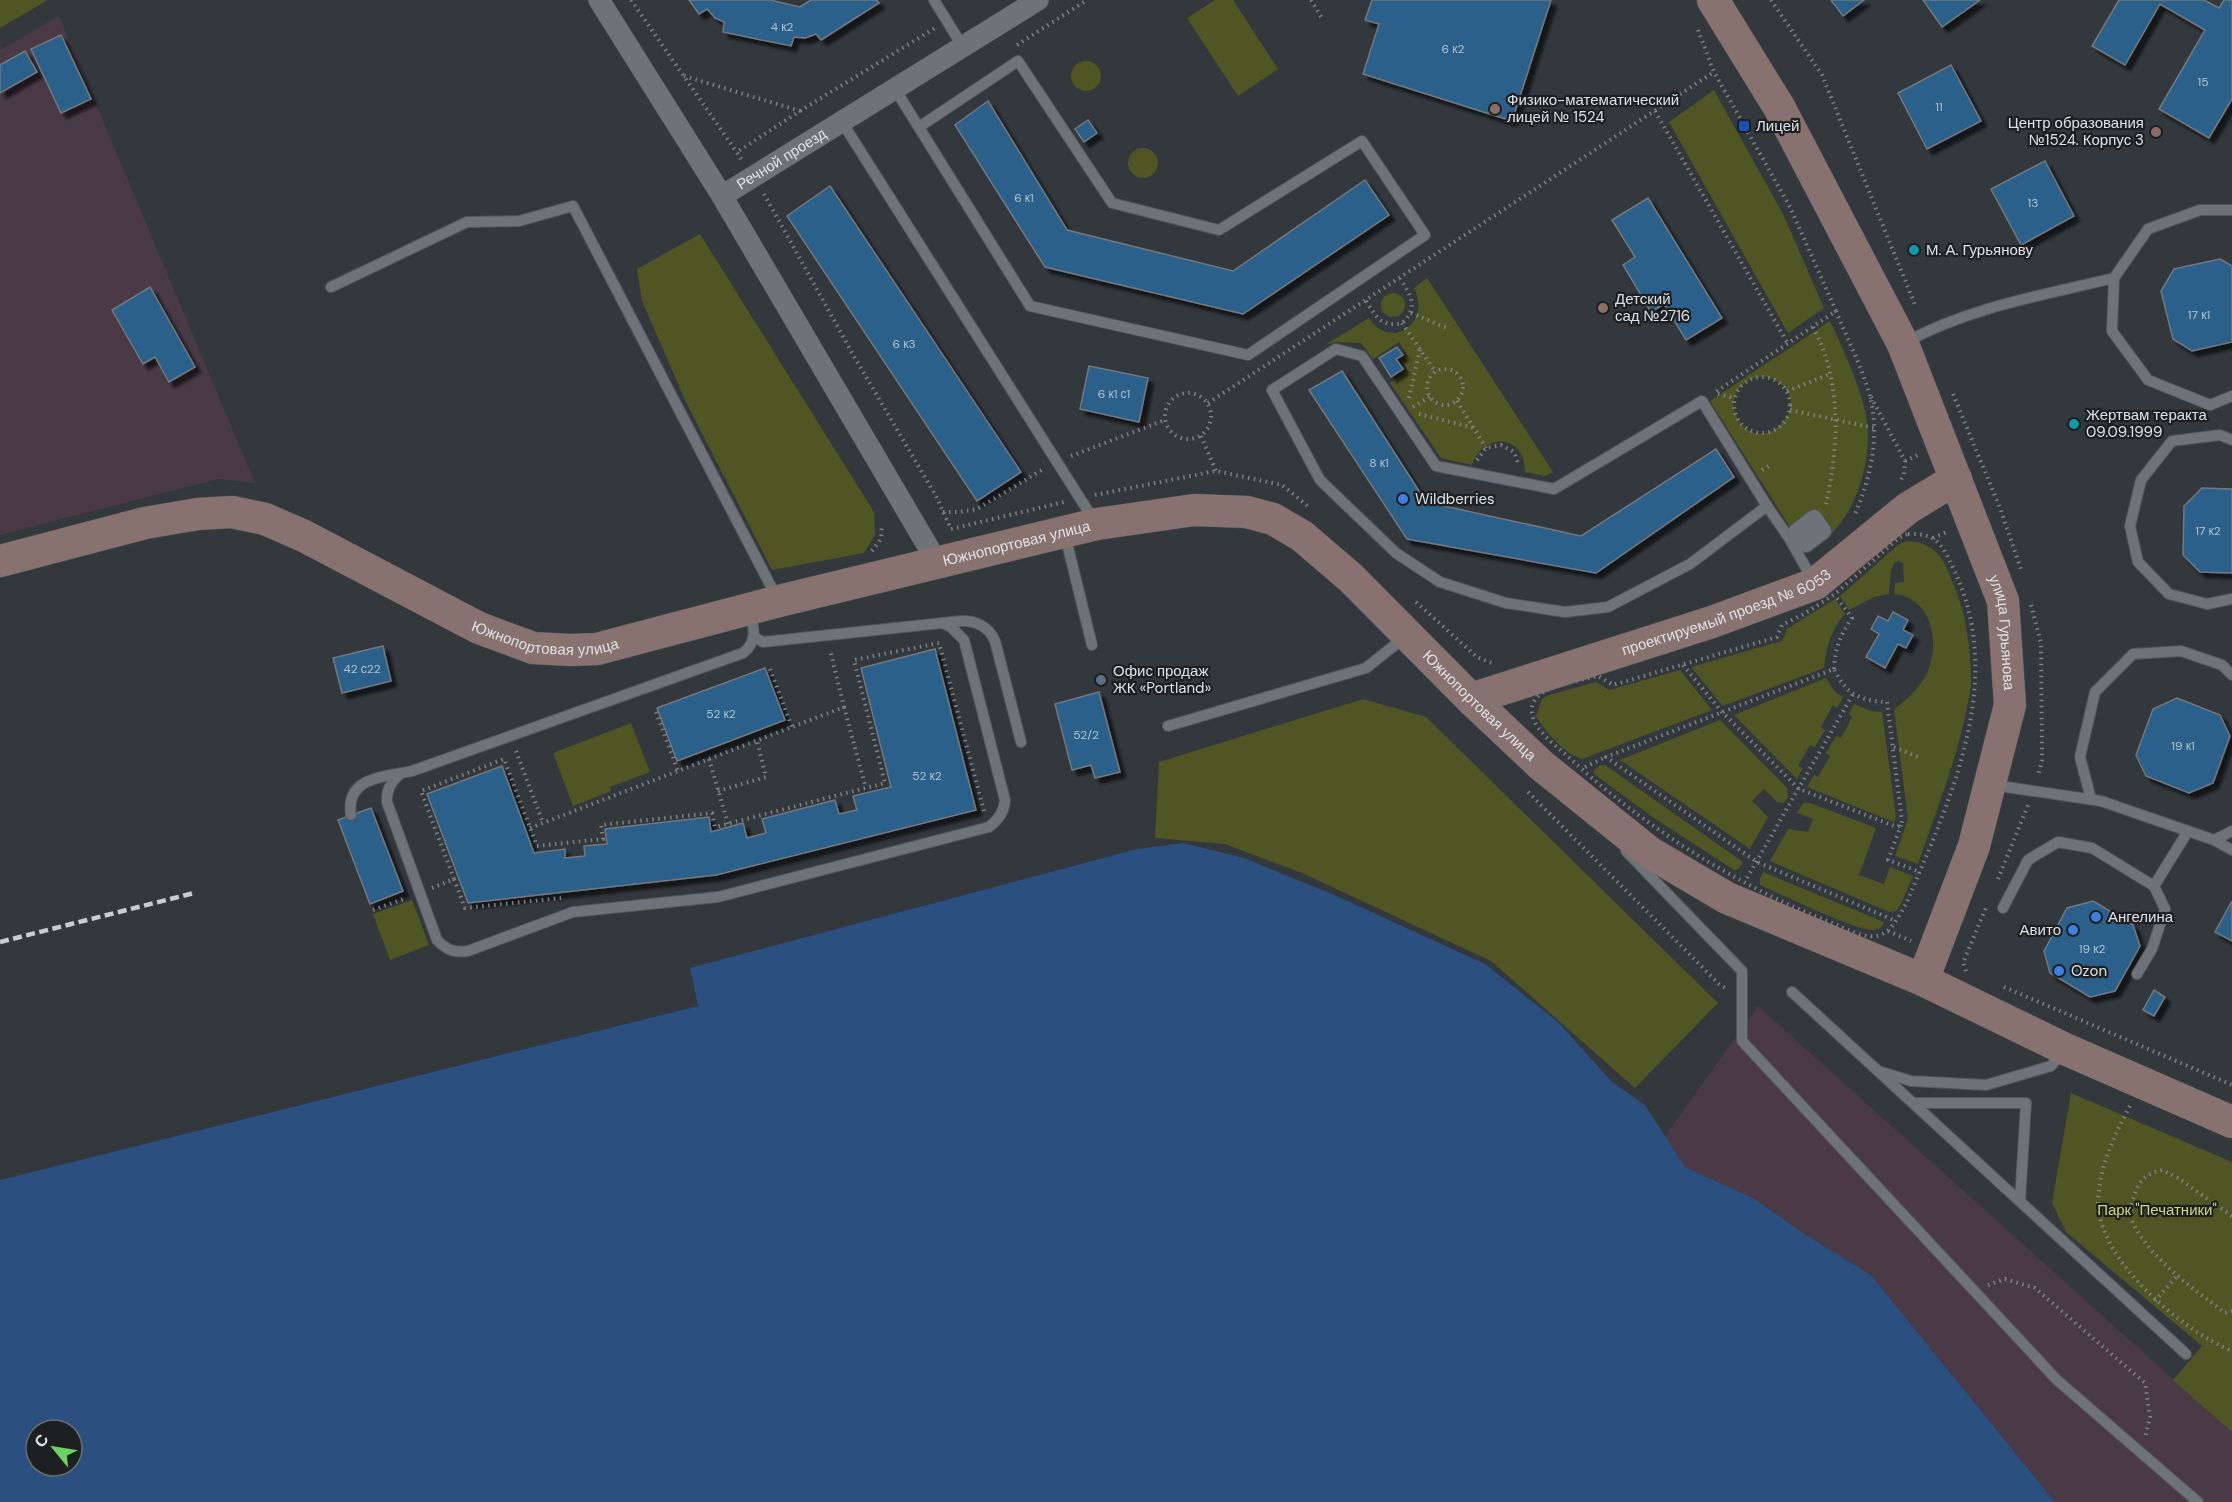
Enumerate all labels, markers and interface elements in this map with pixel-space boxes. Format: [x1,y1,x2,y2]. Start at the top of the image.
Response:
house number: 4 к2 [771,19,793,35]
house number: 6 к2 [1442,41,1465,57]
house number: 15 [2197,74,2209,90]
place label: Физико-математический лицей № 1524 [1507,90,1679,127]
house number: 11 [1935,99,1943,115]
marker: Физико-математический лицей № 1524 [1488,102,1502,116]
place label: Центр образования №1524. Корпус 3 [2008,113,2144,150]
place label: Лицей [1756,116,1799,136]
marker: Лицей [1737,119,1751,133]
street label: Речной проезд [733,124,830,195]
marker: Центр образования №1524. Корпус 3 [2149,125,2163,139]
house number: 6 к1 [1014,190,1034,206]
house number: 13 [2028,195,2038,211]
place label: М. А. Гурьянову [1926,240,2033,260]
marker: М. А. Гурьянову [1907,243,1921,257]
place label: Детский сад №2716 [1615,289,1690,326]
marker: Детский сад №2716 [1596,301,1610,315]
house number: 17 к1 [2188,307,2210,323]
house number: 6 к3 [892,336,916,352]
house number: 6 к1 с1 [1098,386,1130,402]
place label: Жертвам теракта 09.09.1999 [2086,405,2207,442]
marker: Жертвам теракта 09.09.1999 [2067,417,2081,431]
house number: 8 к1 [1369,455,1389,471]
place label: Wildberries [1415,489,1495,509]
marker: Wildberries [1396,492,1410,506]
street label: Южнопортовая улица [941,516,1093,571]
house number: 17 к2 [2195,523,2221,539]
street label: проектируемый проезд № 6053 [1619,565,1836,660]
street label: улица Гурьянова [1984,572,2019,692]
street label: Южнопортовая улица [469,616,622,660]
street label: Южнопортовая улица [1418,646,1541,766]
house number: 42 с22 [343,661,381,677]
place label: Офис продаж ЖК «Portland» [1113,661,1211,698]
marker: Офис продаж ЖК «Portland» [1094,673,1108,687]
house number: 52 к2 [706,706,736,722]
house number: 52/2 [1073,727,1099,743]
house number: 19 к1 [2171,738,2195,754]
house number: 52 к2 [912,768,942,784]
place label: Ангелина [2108,907,2174,927]
marker: Ангелина [2089,910,2103,924]
place label: Авито [2020,920,2061,940]
marker: Авито [2066,923,2080,937]
house number: 19 к2 [2079,941,2105,957]
place label: Ozon [2071,961,2107,981]
marker: Ozon [2052,964,2066,978]
park label: Парк "Печатники" [2097,1200,2217,1220]
north arrow [24,1418,84,1478]
text: С [29,1430,54,1451]

